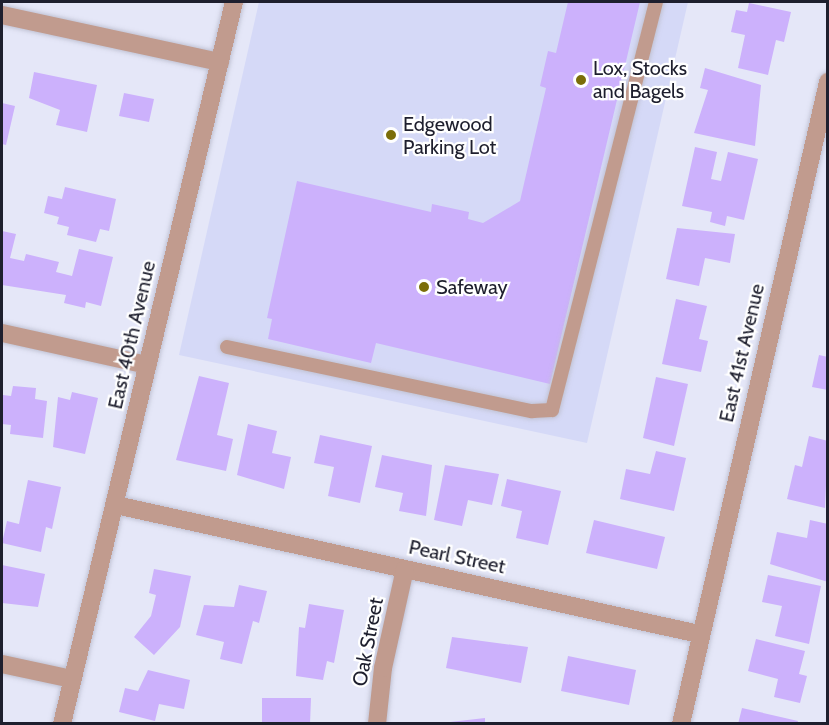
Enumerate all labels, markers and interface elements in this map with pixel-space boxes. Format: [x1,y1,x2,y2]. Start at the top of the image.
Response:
place label: Lox, Stocks and Bagels [593,56,687,103]
marker: Lox, Stocks and Bagels [574,73,588,87]
place label: Edgewood Parking Lot [403,112,496,159]
marker: Edgewood Parking Lot [384,128,398,142]
street label: East 40th Avenue [103,259,161,411]
place label: Safeway [436,275,508,299]
marker: Safeway [417,280,431,294]
street label: East 41st Avenue [714,282,770,424]
street label: Pearl Street [407,535,507,579]
street label: Oak Street [348,596,388,688]

